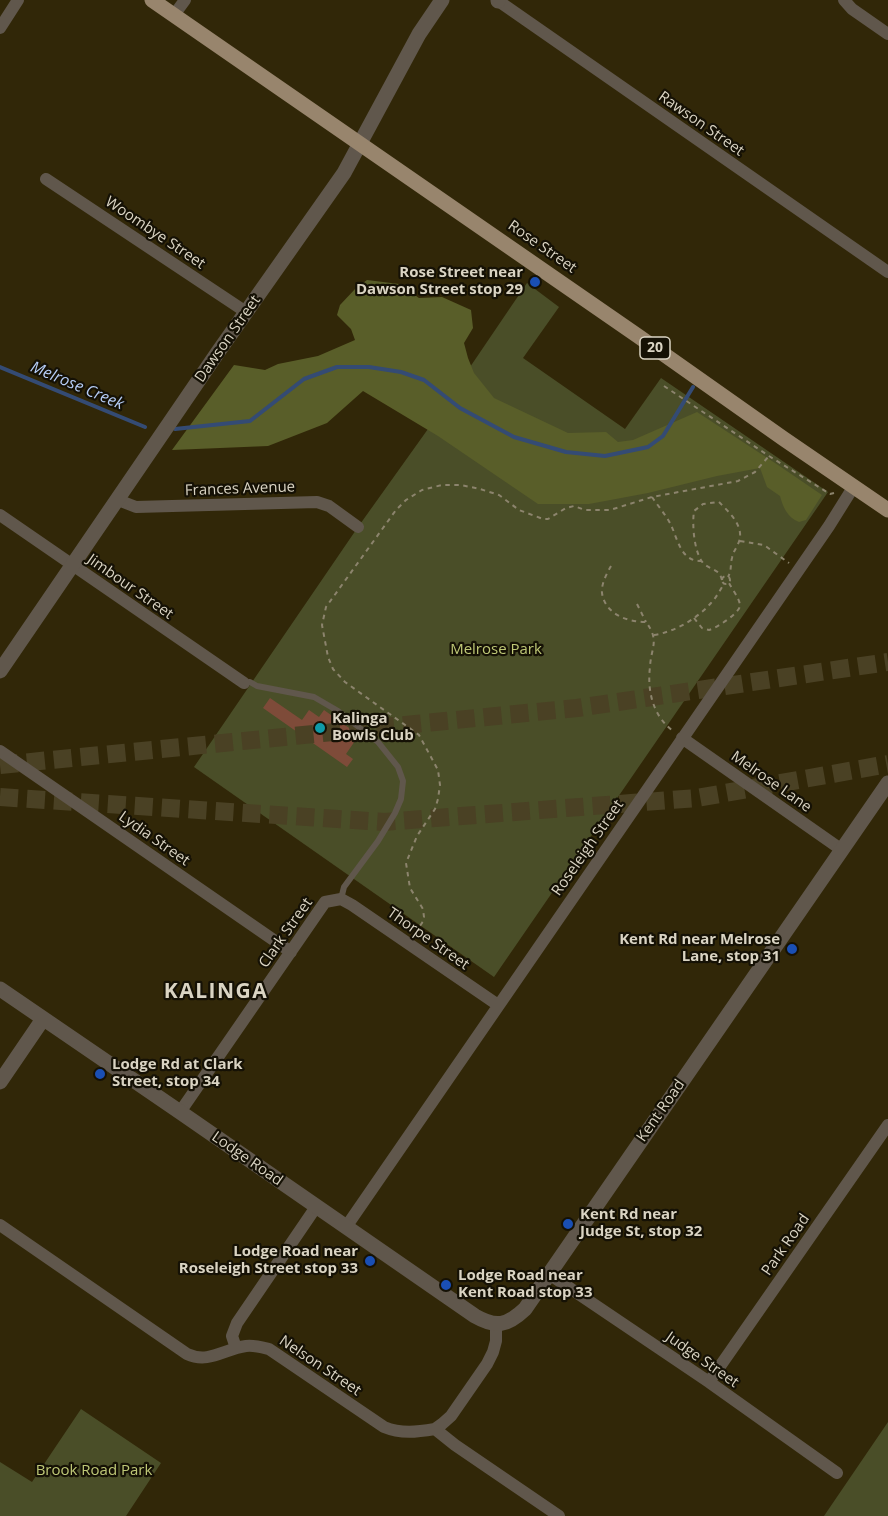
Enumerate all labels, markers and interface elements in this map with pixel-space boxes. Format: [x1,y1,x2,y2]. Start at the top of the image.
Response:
street label: Rawson Street [655,88,747,160]
street label: Woombye Street [102,193,208,273]
street label: Rose Street [504,217,580,277]
place label: Rose Street near Dawson Street stop 29 [356,264,523,299]
marker: Rose Street near Dawson Street stop 29 [528,275,542,289]
street label: Dawson Street [191,292,265,386]
road number: 20 [640,337,670,359]
water label: Melrose Creek [28,358,126,414]
street label: Frances Avenue [185,478,295,500]
street label: Jimbour Street [83,551,177,623]
park label: Melrose Park [450,641,542,659]
place label: Kalinga Bowls Club [332,710,414,745]
marker: Kalinga Bowls Club [313,721,327,735]
street label: Melrose Lane [727,748,815,816]
street label: Roseleigh Street [548,797,628,899]
street label: Lydia Street [115,808,193,870]
street label: Clark Street [255,895,317,971]
street label: Thorpe Street [384,904,472,974]
place label: Kent Rd near Melrose Lane, stop 31 [619,931,780,966]
marker: Kent Rd near Melrose Lane, stop 31 [785,942,799,956]
district label: KALINGA [164,979,268,1005]
place label: Lodge Rd at Clark Street, stop 34 [112,1056,243,1091]
marker: Lodge Rd at Clark Street, stop 34 [93,1067,107,1081]
street label: Kent Road [633,1076,689,1146]
street label: Lodge Road [208,1128,286,1190]
place label: Kent Rd near Judge St, stop 32 [580,1206,702,1241]
street label: Park Road [758,1211,814,1279]
marker: Kent Rd near Judge St, stop 32 [561,1217,575,1231]
place label: Lodge Road near Roseleigh Street stop 33 [179,1243,358,1278]
marker: Lodge Road near Roseleigh Street stop 33 [363,1254,377,1268]
place label: Lodge Road near Kent Road stop 33 [458,1267,593,1302]
marker: Lodge Road near Kent Road stop 33 [439,1278,453,1292]
street label: Judge Street [662,1328,742,1392]
street label: Nelson Street [276,1332,364,1400]
park label: Brook Road Park [36,1462,152,1480]

